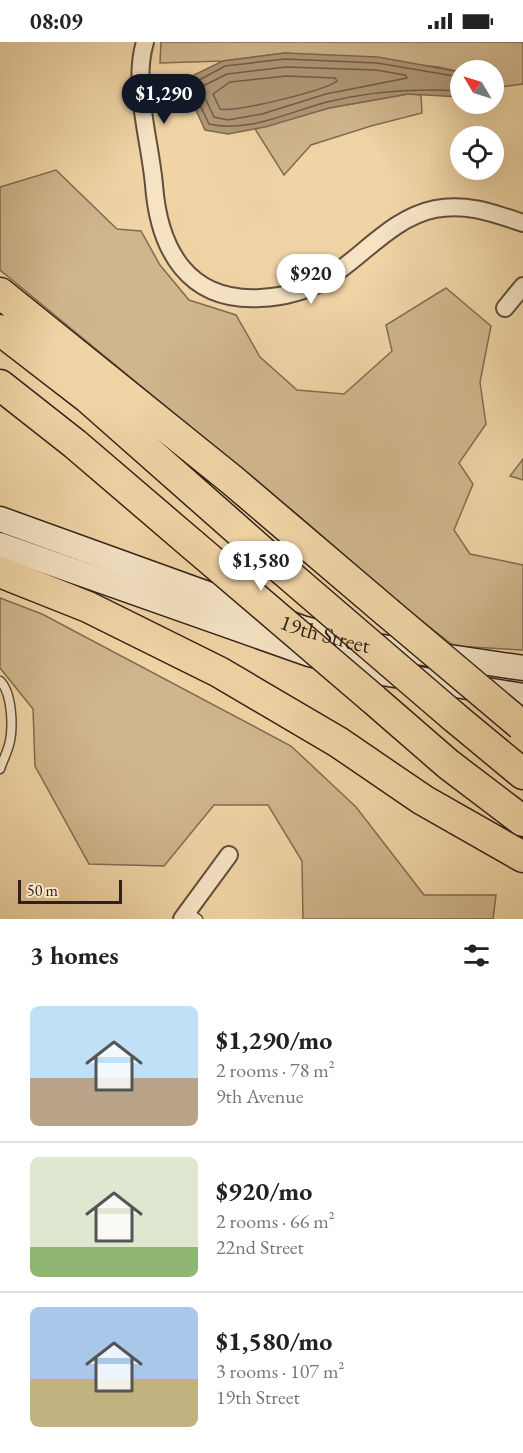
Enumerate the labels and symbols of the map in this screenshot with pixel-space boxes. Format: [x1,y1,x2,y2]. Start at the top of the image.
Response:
north arrow [450,60,504,114]
pin: $1,290 [115,74,213,125]
pin: $920 [275,254,347,305]
pin: $1,580 [212,541,310,592]
street label: 19th Street [276,607,372,660]
scale bar [18,877,122,904]

